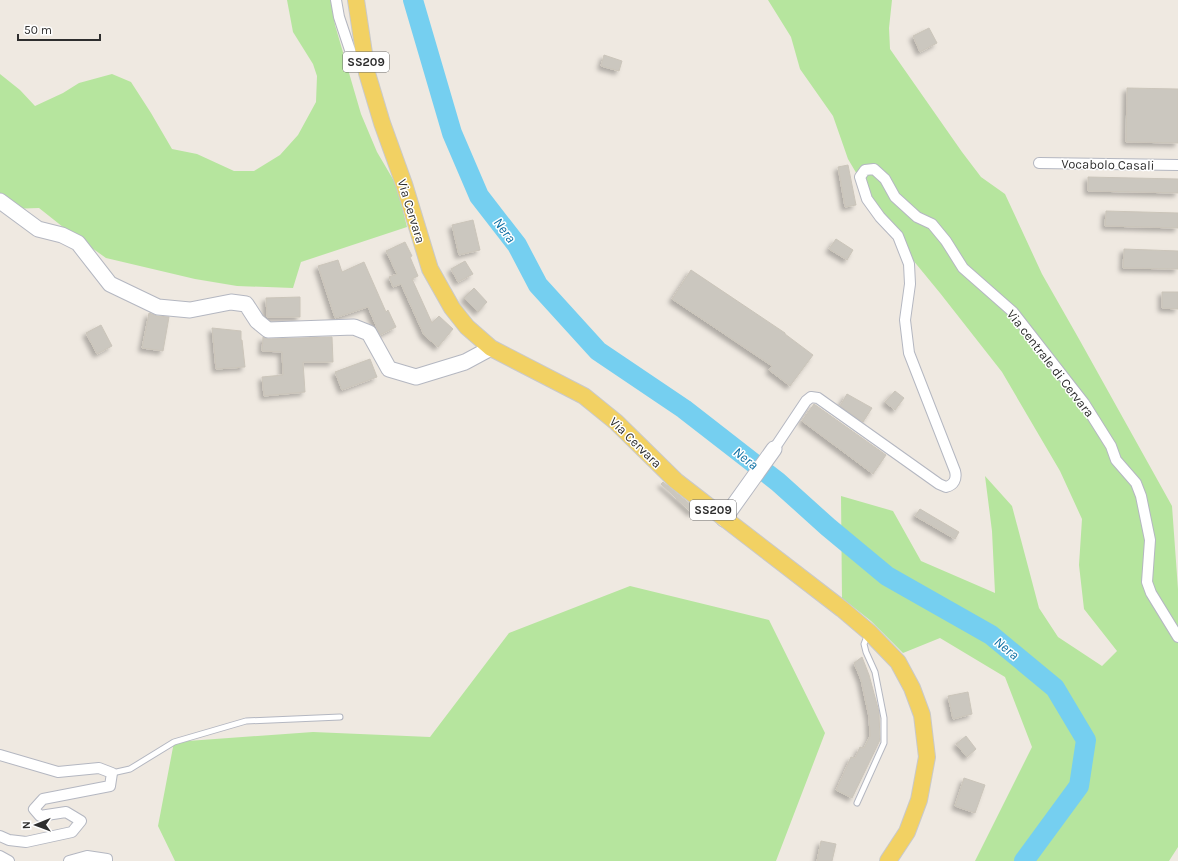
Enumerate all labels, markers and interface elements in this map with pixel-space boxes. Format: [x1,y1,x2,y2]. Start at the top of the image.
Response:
scale bar [18,16,100,42]
text: 50 m [24,23,52,37]
road number: SS209 [343,52,389,72]
street label: Vocabolo Casali [1061,156,1155,173]
street label: Via Cervara [395,177,428,245]
water label: Nera [490,214,520,246]
street label: Via centrale di Cervara [1004,307,1097,420]
street label: Via Cervara [607,414,665,471]
water label: Nera [730,443,762,473]
road number: SS209 [690,500,736,520]
water label: Nera [991,633,1023,663]
north arrow [16,805,56,845]
text: N [20,821,33,829]

